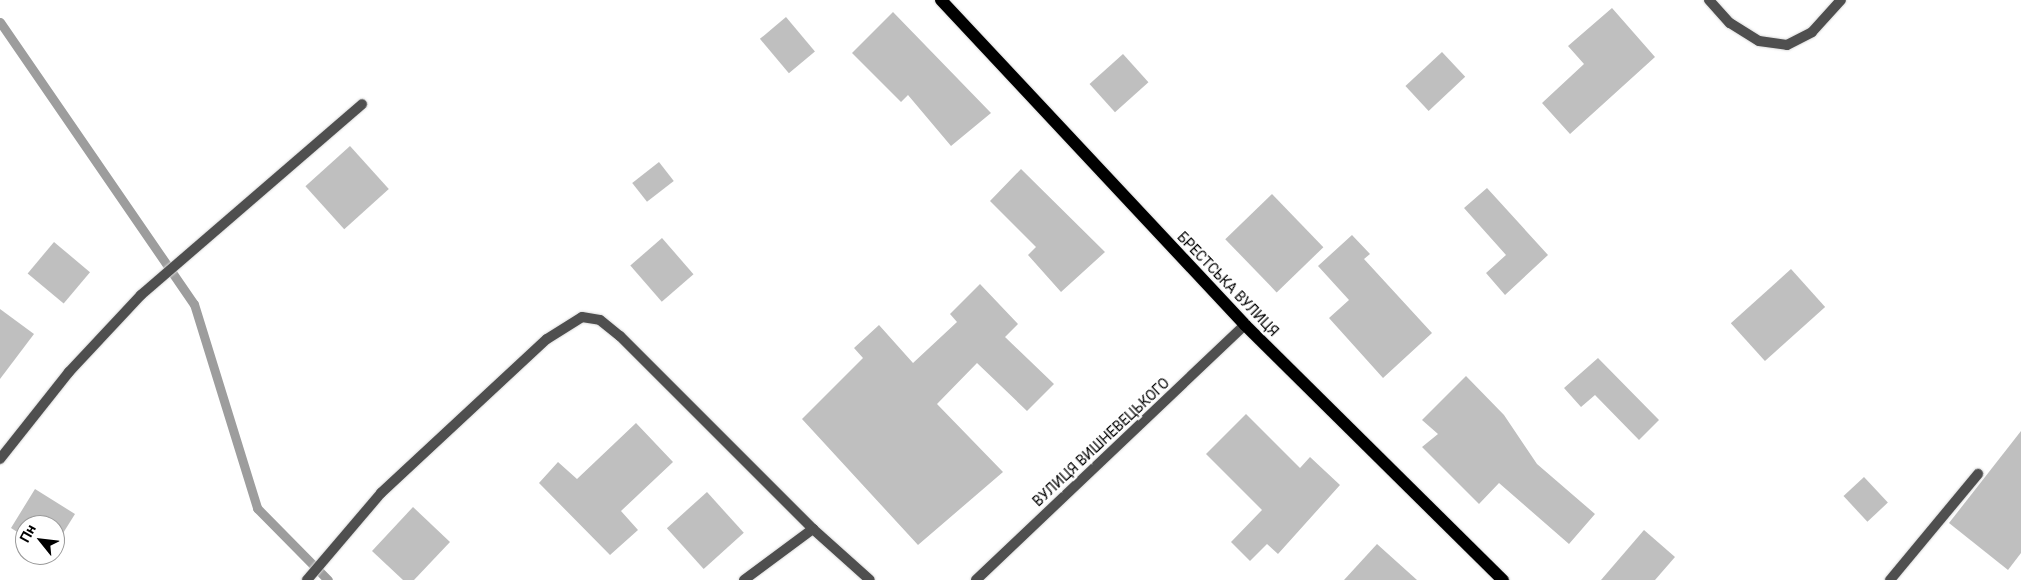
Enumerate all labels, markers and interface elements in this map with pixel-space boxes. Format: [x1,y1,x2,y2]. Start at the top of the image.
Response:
street label: БРЕСТСЬКА ВУЛИЦЯ [1174,228,1282,340]
street label: ВУЛИЦЯ ВИШНЕВЕЦЬКОГО [1029,374,1173,510]
north arrow [15,515,65,565]
text: Пн [16,522,39,545]

